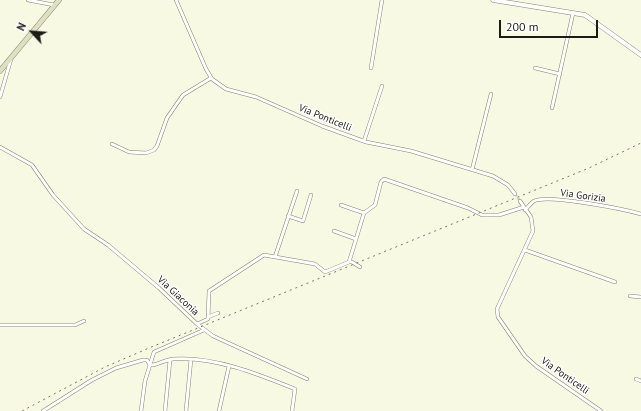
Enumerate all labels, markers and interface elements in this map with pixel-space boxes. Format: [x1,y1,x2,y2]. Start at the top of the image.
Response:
north arrow [12,12,52,52]
scale bar [501,12,600,38]
text: 200 m [506,19,539,34]
text: N [13,20,29,33]
street label: Via Ponticelli [297,102,353,134]
street label: Via Gorizia [560,187,606,205]
street label: Via Giaconia [155,274,201,318]
street label: Via Ponticelli [539,355,591,397]

